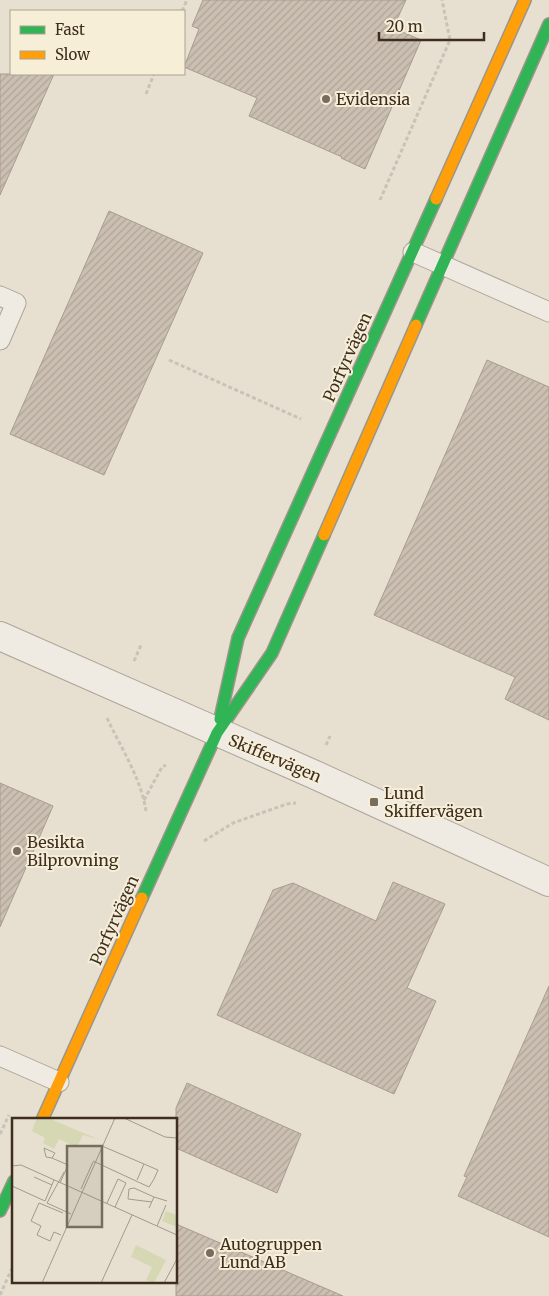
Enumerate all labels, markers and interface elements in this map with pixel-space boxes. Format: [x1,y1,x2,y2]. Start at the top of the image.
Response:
legend [10,10,185,75]
scale bar [379,10,484,42]
text: 20 m [386,17,423,36]
text: Fast [55,20,85,39]
text: Slow [55,45,90,64]
place label: Evidensia [336,89,411,109]
marker: Evidensia [320,93,332,105]
street label: Porfyrvägen [318,309,376,405]
street label: Skiffervägen [226,729,325,787]
place label: Lund Skiffervägen [384,783,483,821]
marker: Lund Skiffervägen [368,796,380,808]
place label: Besikta Bilprovning [27,832,119,870]
marker: Besikta Bilprovning [11,845,23,857]
street label: Porfyrvägen [85,872,143,968]
inset map [12,1118,178,1284]
place label: Autogruppen Lund AB [219,1234,323,1272]
marker: Autogruppen Lund AB [204,1247,216,1259]

